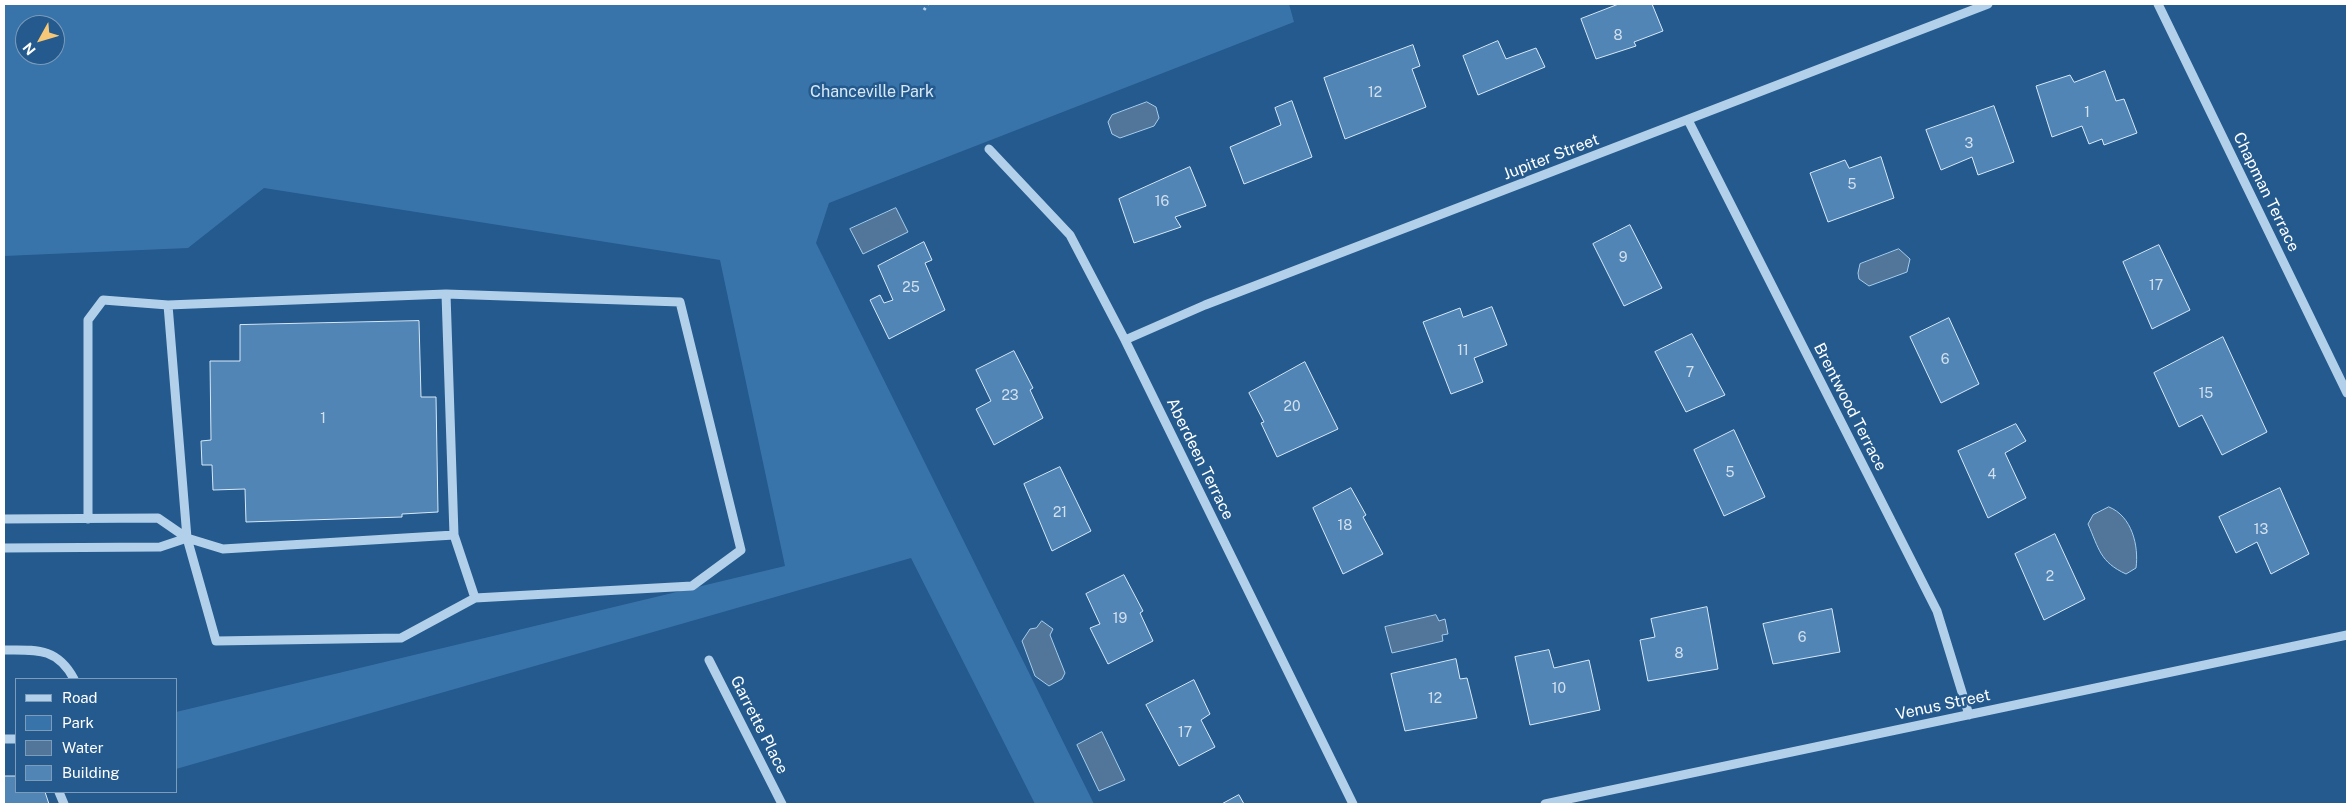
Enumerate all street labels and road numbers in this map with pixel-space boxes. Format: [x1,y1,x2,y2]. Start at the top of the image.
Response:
street label: Chapman Terrace [2229,129,2303,255]
street label: Jupiter Street [1500,130,1602,184]
street label: Brentwood Terrace [1809,340,1891,474]
street label: Aberdeen Terrace [1162,395,1238,523]
street label: Garrette Place [726,673,792,777]
street label: Venus Street [1894,686,1992,724]

